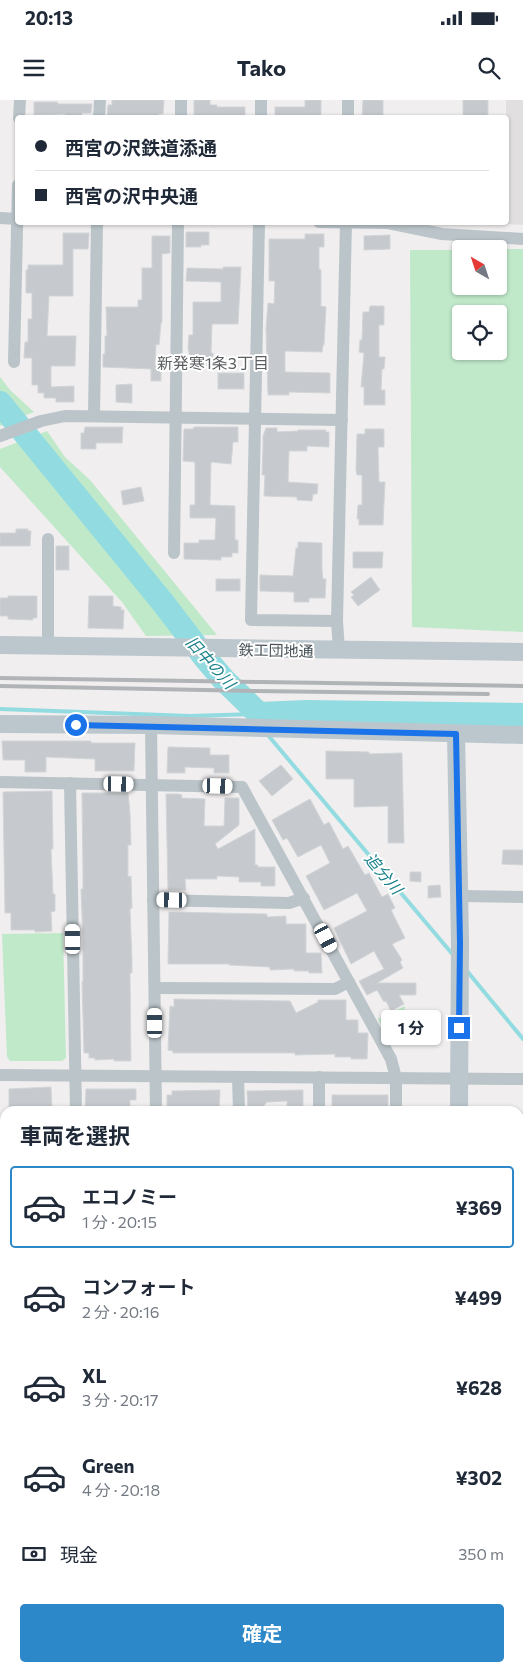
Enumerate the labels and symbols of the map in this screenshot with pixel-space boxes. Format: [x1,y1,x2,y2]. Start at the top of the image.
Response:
north arrow [452,240,508,295]
district label: 新発寒1条3丁目 [157,353,269,372]
water label: 旧中の川 [183,632,241,694]
street label: 鉄工団地通 [238,640,314,660]
route start [65,714,87,736]
car [103,776,134,792]
car [202,778,233,794]
water label: 追分川 [361,849,408,899]
car [156,892,187,908]
car [312,921,339,955]
car [65,924,80,954]
car [147,1008,162,1038]
callout: 1 分 [382,1010,442,1046]
route end [448,1017,470,1039]

